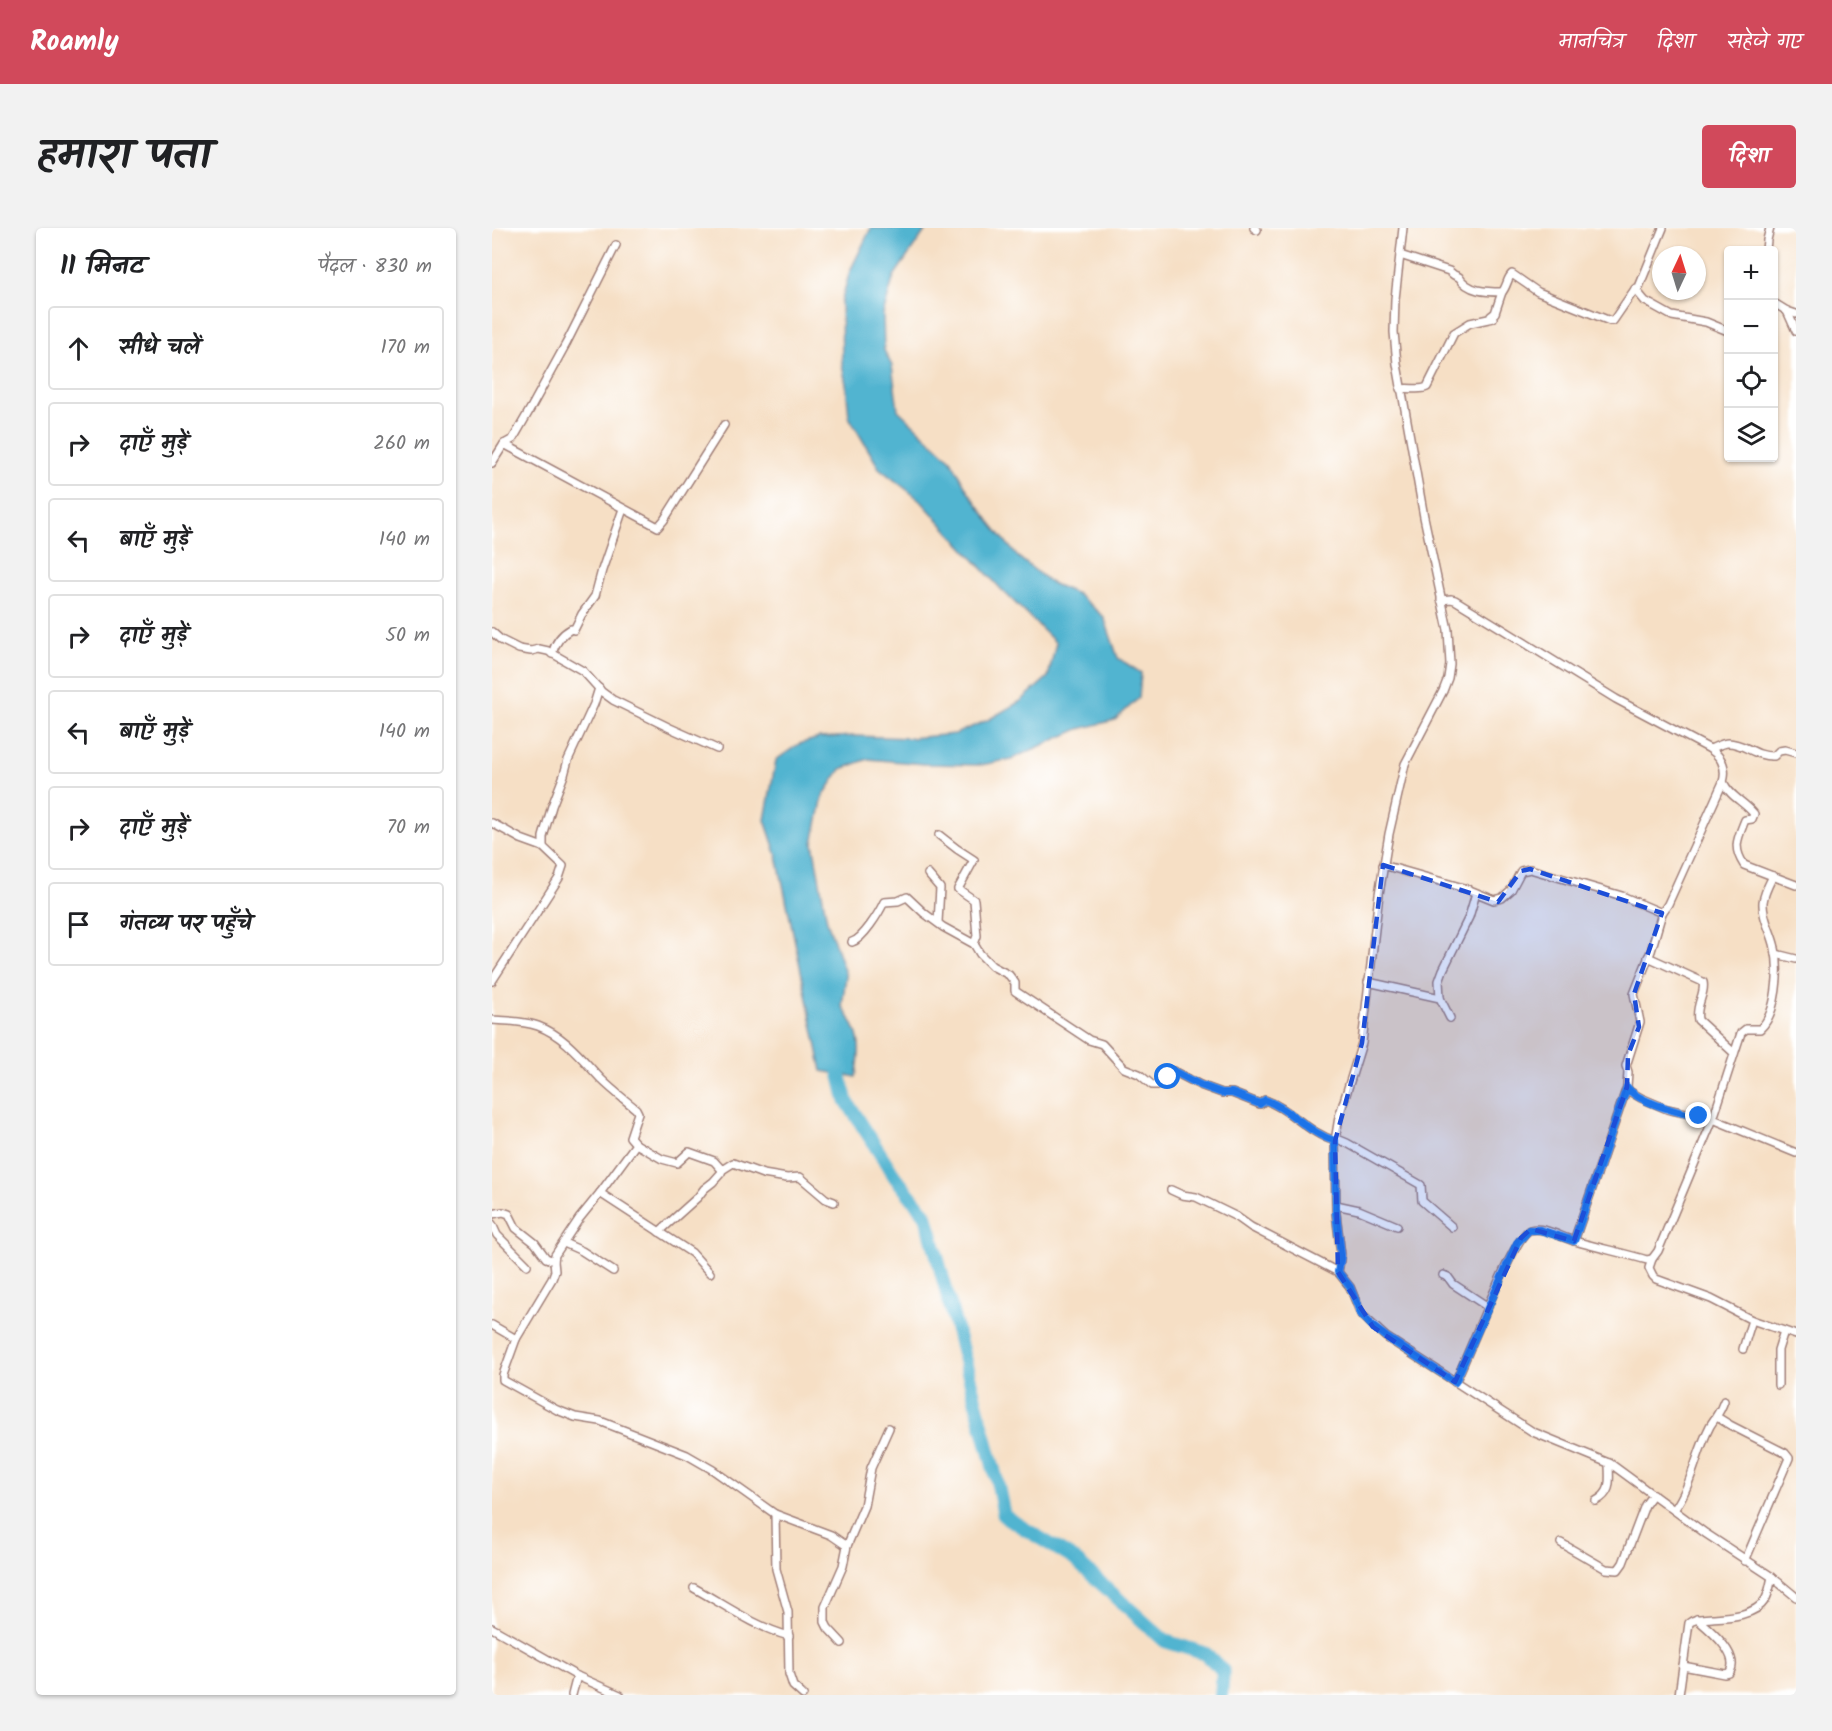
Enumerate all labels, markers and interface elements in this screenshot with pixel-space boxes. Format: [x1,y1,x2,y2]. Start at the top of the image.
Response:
text: Roamly [30,20,119,65]
text: मानचित्र [1558,26,1624,59]
text: दिशा [1657,26,1694,59]
text: सहेजे गए [1727,26,1802,59]
text: हमारा पता [36,123,211,190]
button: दिशा [1702,125,1796,188]
text: 11 मिनट [60,246,145,288]
north arrow [1652,246,1706,300]
map controls [1724,246,1778,462]
button: + [1724,246,1778,300]
text: पैदल · 830 m [318,251,432,283]
button: − [1724,300,1778,354]
text: सीधे चलें [119,331,200,366]
icon: ahead [62,332,95,365]
text: 170 m [381,332,430,364]
button: locate [1724,354,1778,408]
button: layers [1724,408,1778,462]
text: दाएँ मुड़ें [119,427,188,462]
icon: right [62,428,95,461]
text: 260 m [373,428,430,460]
text: बाएँ मुड़ें [119,523,190,558]
icon: left [62,524,95,557]
text: 140 m [379,524,430,556]
text: दाएँ मुड़ें [119,619,188,654]
icon: right [62,620,95,653]
text: 50 m [385,620,430,652]
text: बाएँ मुड़ें [119,715,190,750]
icon: left [62,716,95,749]
text: 140 m [379,716,430,748]
text: दाएँ मुड़ें [119,811,188,846]
icon: right [62,812,95,845]
text: 70 m [387,812,430,844]
text: गंतव्य पर पहुँचे [119,907,252,942]
icon: arrive [62,908,95,941]
route start [1154,1063,1180,1089]
route end [1685,1102,1711,1128]

